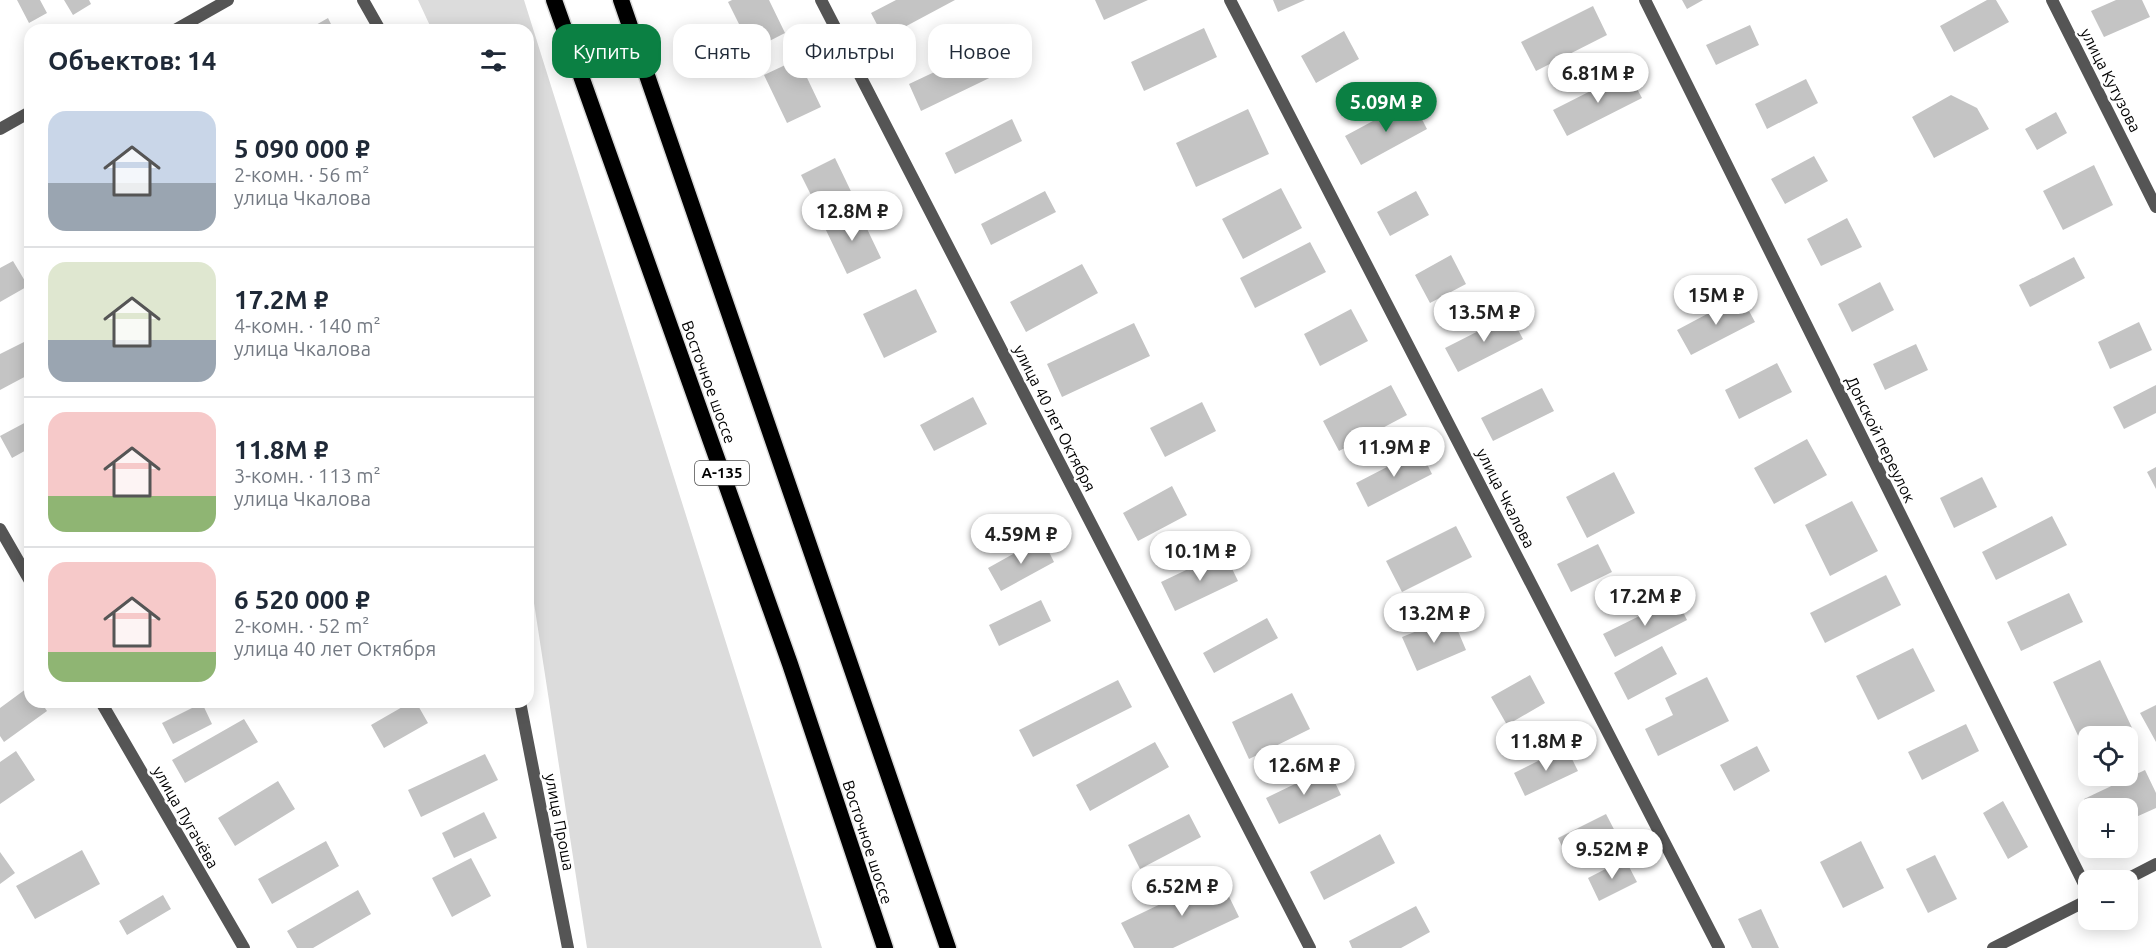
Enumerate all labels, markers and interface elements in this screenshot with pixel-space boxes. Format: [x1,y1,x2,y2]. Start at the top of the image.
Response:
chip: Купить [552,24,661,78]
chip: Снять [673,24,771,78]
chip: Фильтры [783,24,916,78]
chip: Новое [928,24,1032,78]
street label: улица Кутузова [2077,25,2145,135]
icon: filters [477,44,510,77]
text: Объектов: 14 [48,46,216,75]
pin: 6.81M ₽ [1543,53,1653,104]
text: 6.81M ₽ [1562,61,1634,84]
pin: 5.09M ₽ [1331,82,1441,133]
text: 5.09M ₽ [1350,90,1422,113]
text: 5 090 000 ₽ [234,134,370,163]
icon: home [96,135,168,207]
text: 2-комн. · 56 m² [234,163,369,186]
text: улица Чкалова [234,186,371,209]
pin: 12.8M ₽ [797,191,907,242]
text: 12.8M ₽ [816,199,888,222]
pin: 15M ₽ [1674,275,1758,326]
text: 15M ₽ [1688,283,1744,306]
text: 17.2M ₽ [234,285,328,314]
icon: home [96,286,168,358]
pin: 13.5M ₽ [1429,292,1539,343]
text: 13.5M ₽ [1448,300,1520,323]
text: 4-комн. · 140 m² [234,314,381,337]
street label: Восточное шоссе [678,318,740,446]
text: улица Чкалова [234,337,371,360]
street label: улица 40 лет Октября [1010,342,1100,494]
street label: Донской переулок [1843,373,1919,505]
pin: 11.9M ₽ [1339,427,1449,478]
text: 11.8M ₽ [234,435,328,464]
text: 11.9M ₽ [1358,435,1430,458]
icon: home [96,436,168,508]
street label: улица Чкалова [1473,445,1539,551]
road number: А-135 [695,461,749,485]
text: 3-комн. · 113 m² [234,464,381,487]
text: улица Чкалова [234,487,371,510]
pin: 4.59M ₽ [966,514,1076,565]
text: 4.59M ₽ [985,522,1057,545]
pin: 10.1M ₽ [1145,531,1255,582]
text: 10.1M ₽ [1164,539,1236,562]
pin: 17.2M ₽ [1590,576,1700,627]
text: 17.2M ₽ [1609,584,1681,607]
text: 6 520 000 ₽ [234,585,370,614]
icon: home [96,586,168,658]
pin: 13.2M ₽ [1379,593,1489,644]
text: 13.2M ₽ [1398,601,1470,624]
text: 2-комн. · 52 m² [234,614,369,637]
text: улица 40 лет Октября [234,637,436,660]
pin: 11.8M ₽ [1491,721,1601,772]
map controls [2078,726,2138,930]
button: locate [2078,726,2138,786]
text: 11.8M ₽ [1510,729,1582,752]
pin: 12.6M ₽ [1249,745,1359,796]
text: 12.6M ₽ [1268,753,1340,776]
street label: улица Пугачёва [149,763,223,871]
street label: улица Проша [542,772,578,872]
street label: Восточное шоссе [839,778,897,906]
button: + [2078,798,2138,858]
pin: 9.52M ₽ [1557,829,1667,880]
text: 9.52M ₽ [1576,837,1648,860]
pin: 6.52M ₽ [1127,866,1237,917]
button: − [2078,870,2138,930]
text: 6.52M ₽ [1146,874,1218,897]

